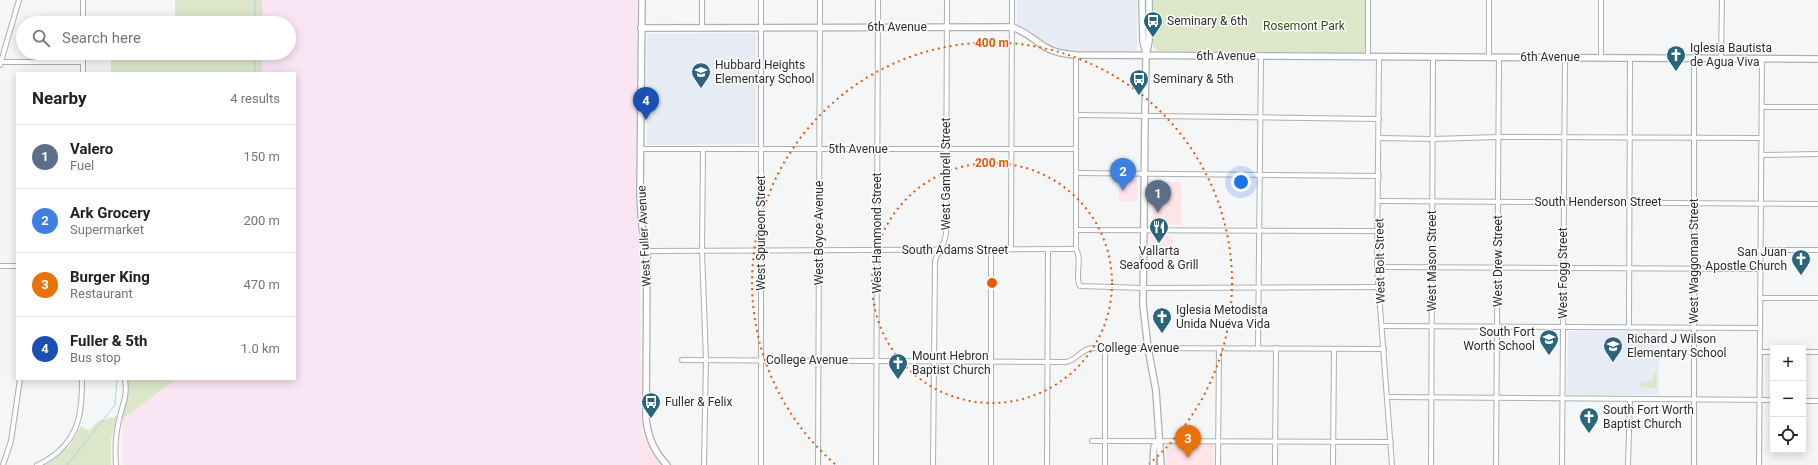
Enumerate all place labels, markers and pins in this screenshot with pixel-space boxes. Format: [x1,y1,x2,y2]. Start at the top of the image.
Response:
bus stop icon: Seminary & 6th [1142,10,1164,38]
place label: Seminary & 6th [1167,14,1248,28]
place label: Iglesia Bautista de Agua Viva [1690,41,1772,69]
church icon: Iglesia Bautista de Agua Viva [1665,44,1687,72]
place label: Hubbard Heights Elementary School [715,58,815,86]
school or university icon: Hubbard Heights Elementary School [690,61,712,89]
bus stop icon: Seminary & 5th [1128,68,1150,96]
place label: Seminary & 5th [1153,72,1234,86]
pin: 4 [633,87,659,120]
pin: 2 [1110,158,1136,191]
pin: 1 [1145,180,1171,213]
restaurant icon: Vallarta Seafood & Grill [1148,216,1170,244]
place label: Vallarta Seafood & Grill [1119,244,1199,272]
place label: San Juan Apostle Church [1705,245,1787,273]
church icon: San Juan Apostle Church [1790,248,1812,276]
centre of rings [985,276,999,290]
place label: Iglesia Metodista Unida Nueva Vida [1176,303,1270,331]
church icon: Iglesia Metodista Unida Nueva Vida [1151,306,1173,334]
place label: South Fort Worth School [1463,325,1535,353]
school or university icon: South Fort Worth School [1538,328,1560,356]
place label: Richard J Wilson Elementary School [1627,332,1727,360]
school or university icon: Richard J Wilson Elementary School [1602,335,1624,363]
place label: Mount Hebron Baptist Church [912,349,991,377]
church icon: Mount Hebron Baptist Church [887,352,909,380]
bus stop icon: Fuller & Felix [640,391,662,419]
place label: Fuller & Felix [665,395,733,409]
place label: South Fort Worth Baptist Church [1603,403,1694,431]
church icon: South Fort Worth Baptist Church [1578,406,1600,434]
pin: 3 [1175,425,1201,458]

